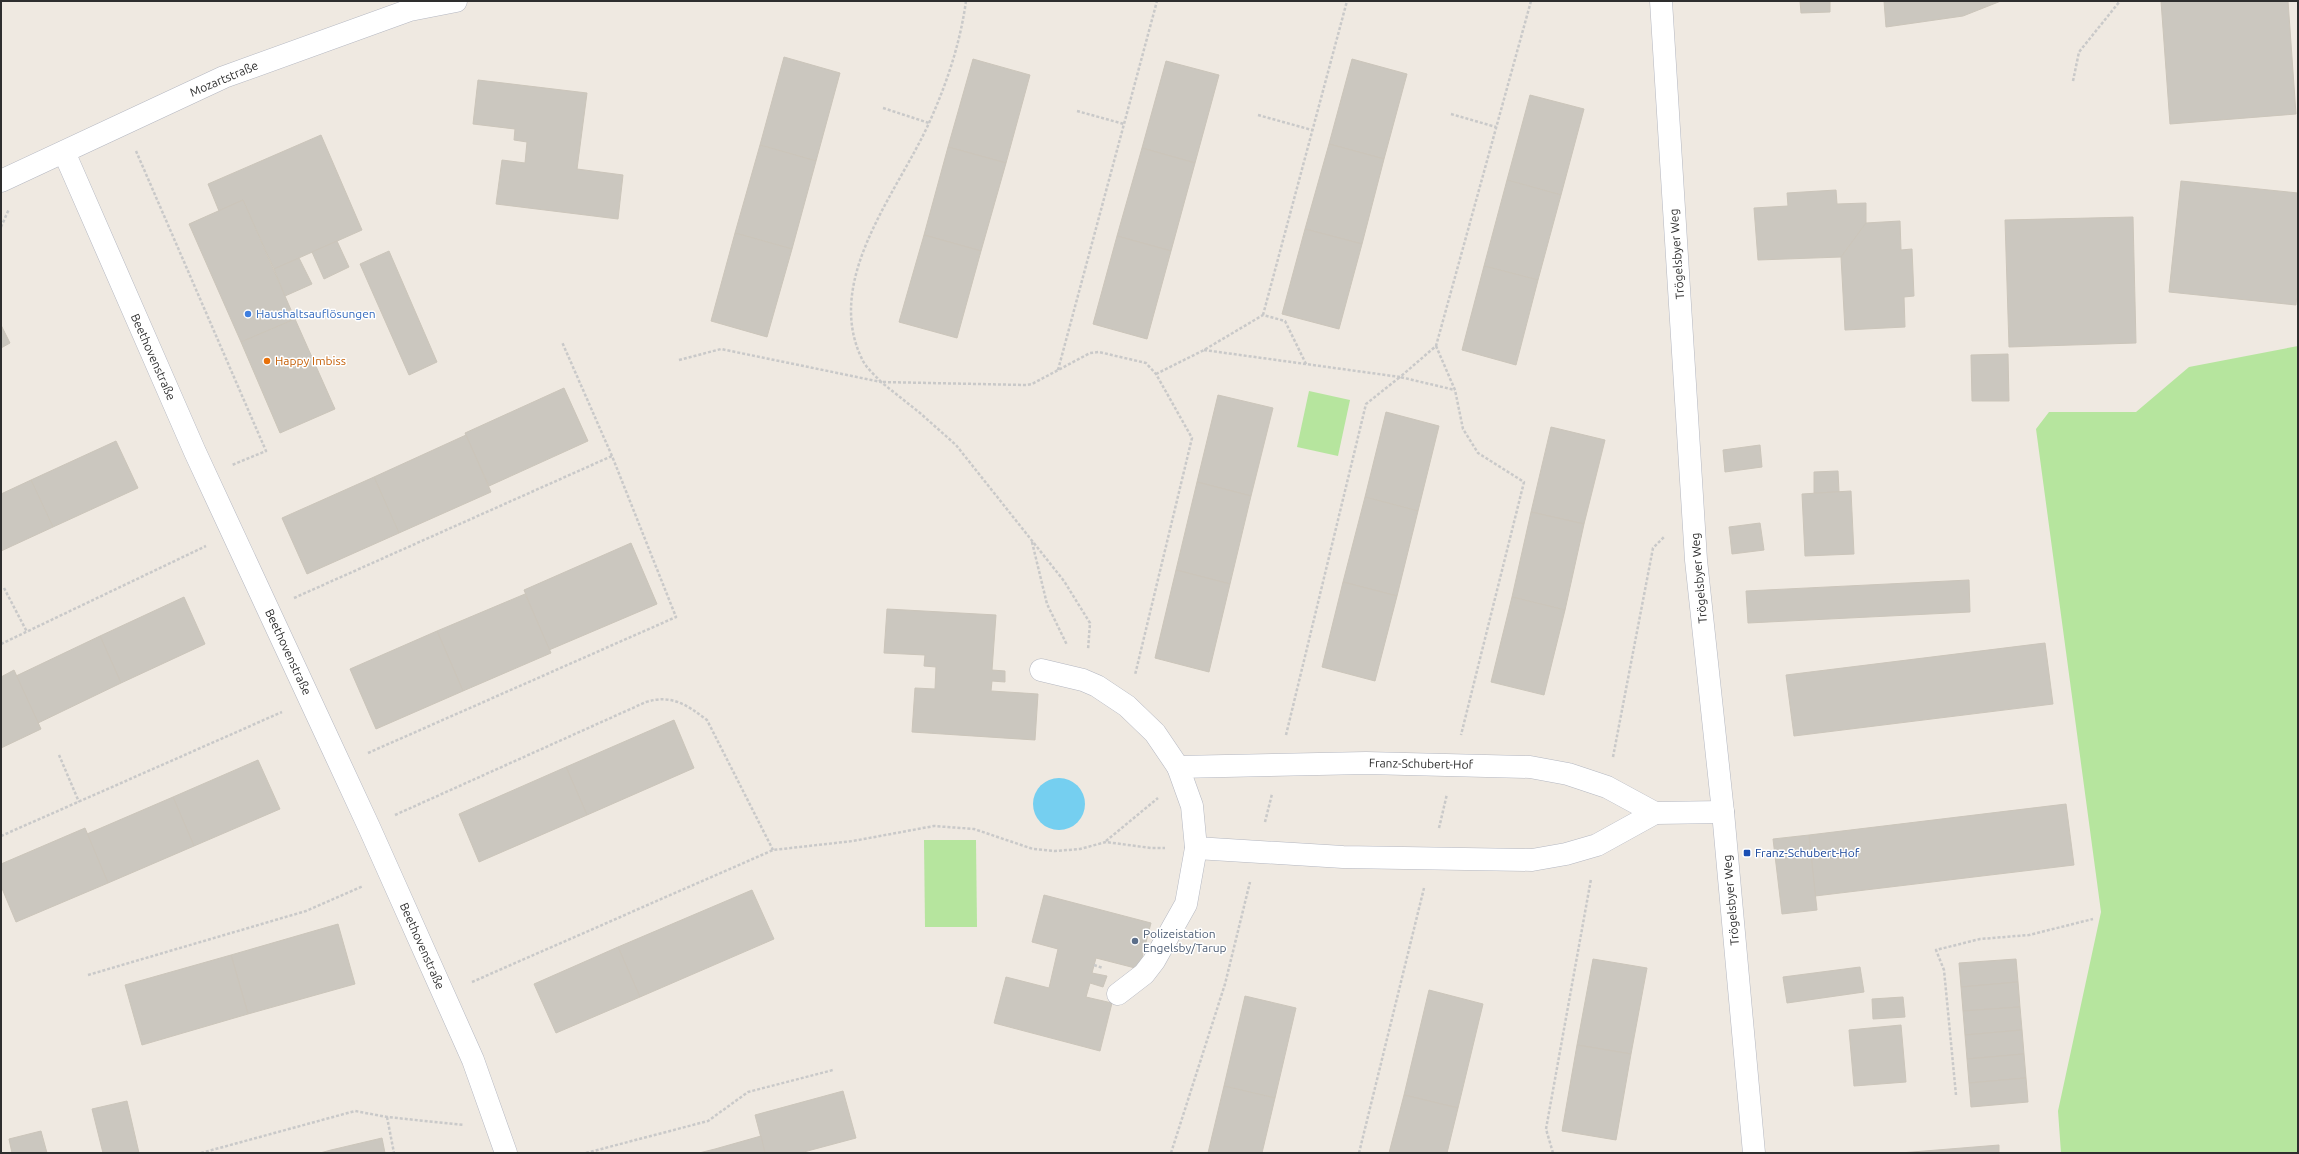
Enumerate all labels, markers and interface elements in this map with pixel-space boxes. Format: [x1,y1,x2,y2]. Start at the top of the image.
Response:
street label: Mozartstraße [188,58,260,99]
street label: Trögelsbyer Weg [1667,208,1686,300]
place label: Haushaltsauflösungen [256,307,376,320]
marker: Haushaltsauflösungen [243,309,253,319]
street label: Beethovenstraße [129,312,178,402]
place label: Happy Imbiss [275,354,346,367]
marker: Happy Imbiss [262,356,272,366]
street label: Trögelsbyer Weg [1688,532,1709,624]
street label: Beethovenstraße [263,607,314,697]
street label: Franz-Schubert-Hof [1369,756,1474,771]
place label: Franz-Schubert-Hof [1755,846,1860,859]
marker: Franz-Schubert-Hof [1742,848,1752,858]
street label: Trögelsbyer Weg [1720,854,1741,946]
street label: Beethovenstraße [398,901,447,991]
place label: Polizeistation Engelsby/Tarup [1143,927,1227,954]
marker: Polizeistation Engelsby/Tarup [1130,936,1140,946]

